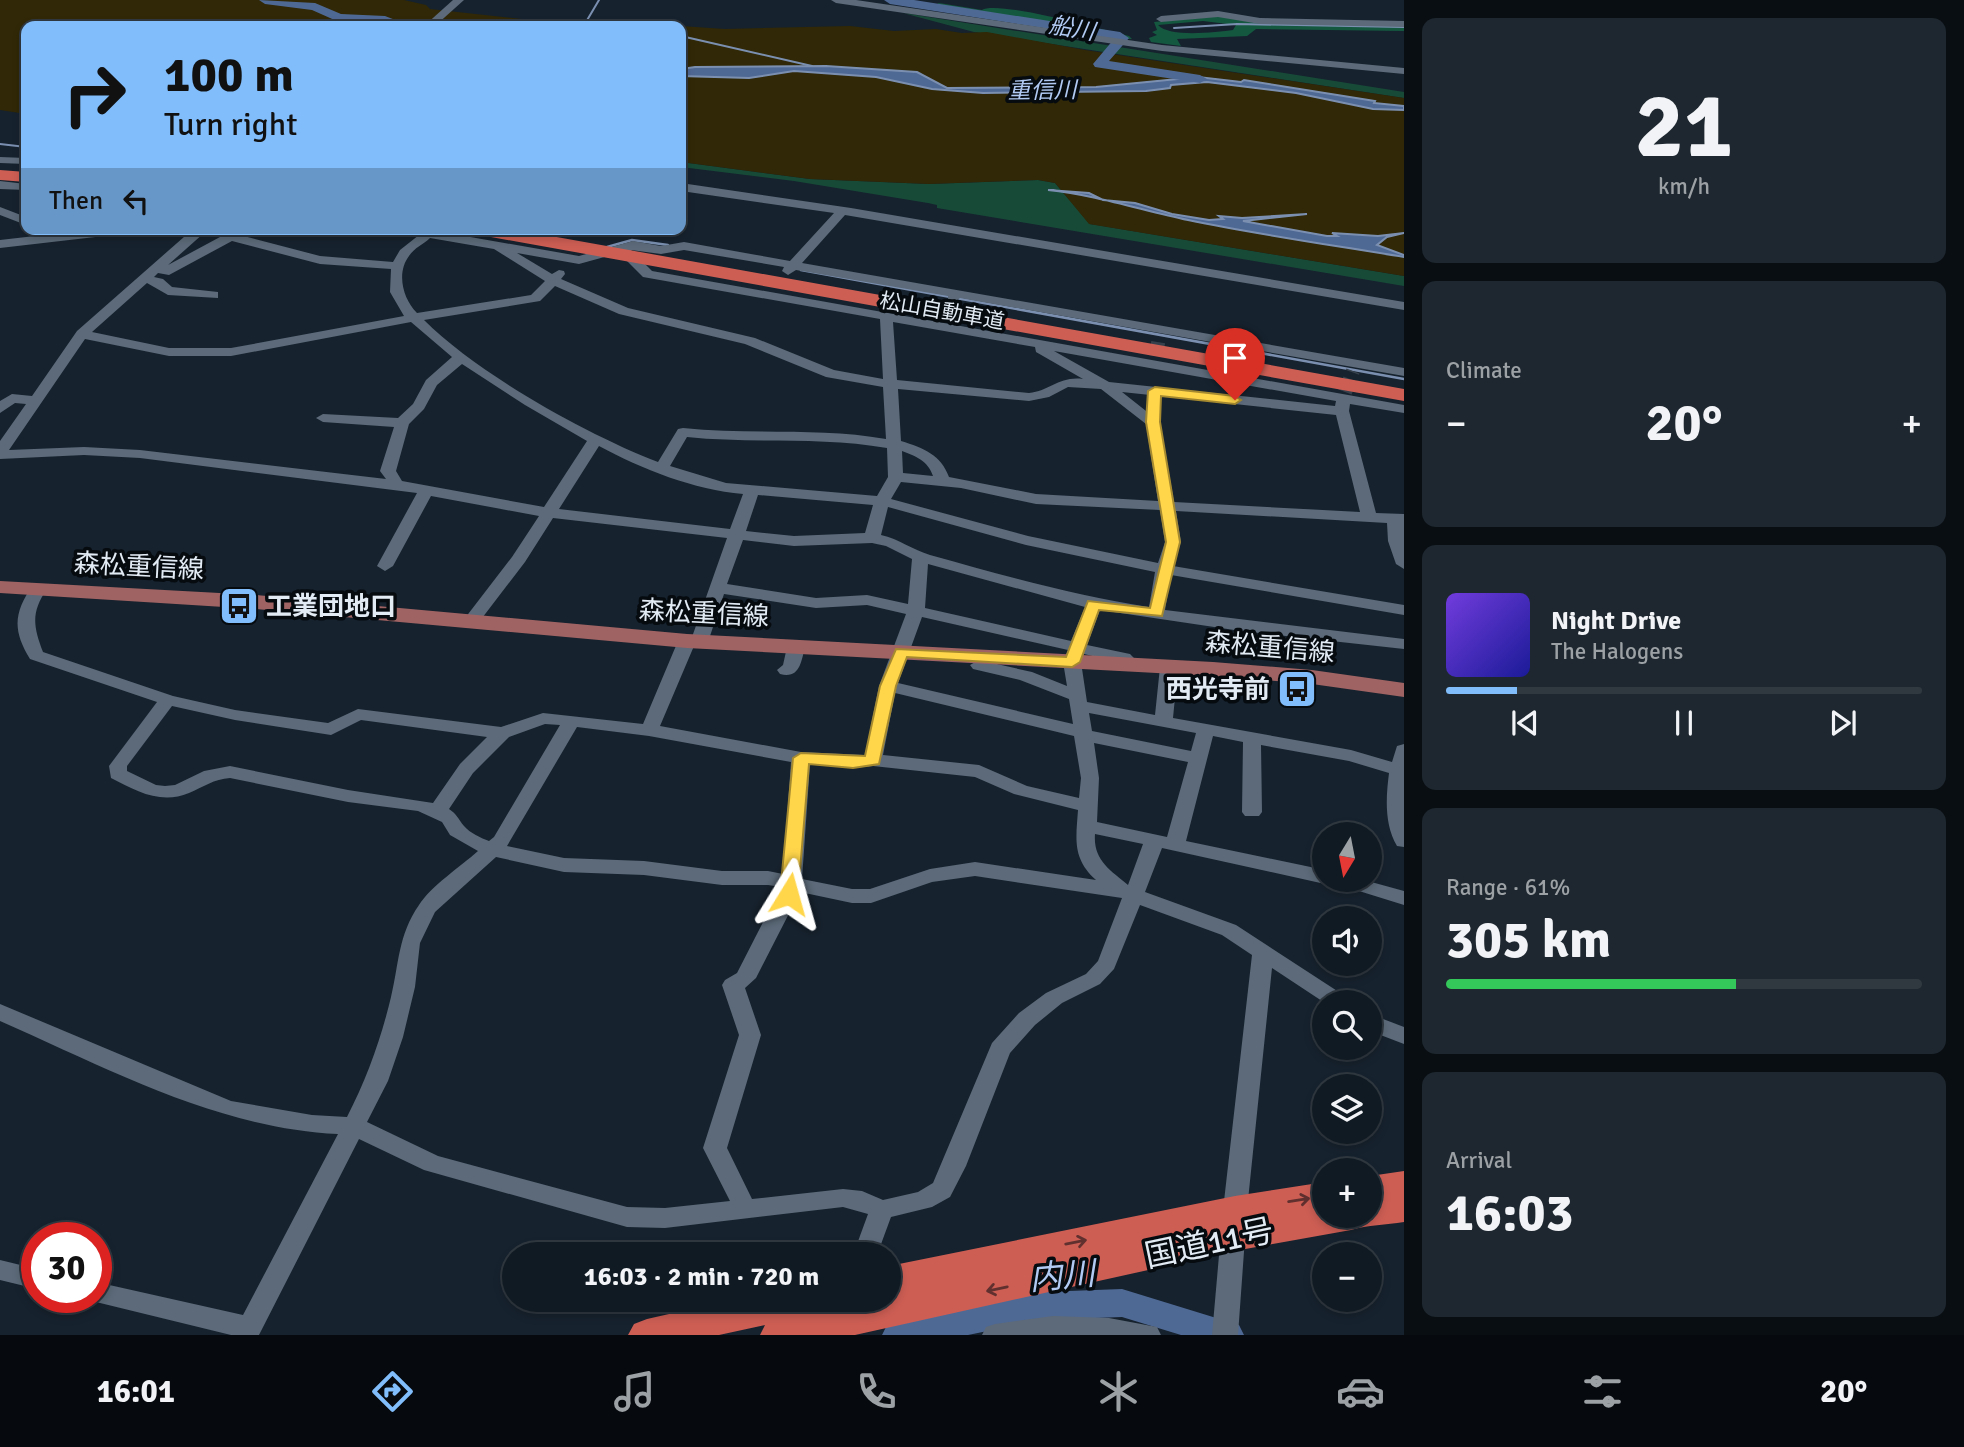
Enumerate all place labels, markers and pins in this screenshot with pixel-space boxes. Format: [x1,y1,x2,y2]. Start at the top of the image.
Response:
pin [1205,328,1265,400]
bus stop icon: 工業団地口 [218,585,260,627]
place label: 工業団地口 [266,591,396,623]
bus stop icon: 西光寺前 [1276,668,1318,710]
place label: 西光寺前 [1166,674,1270,706]

